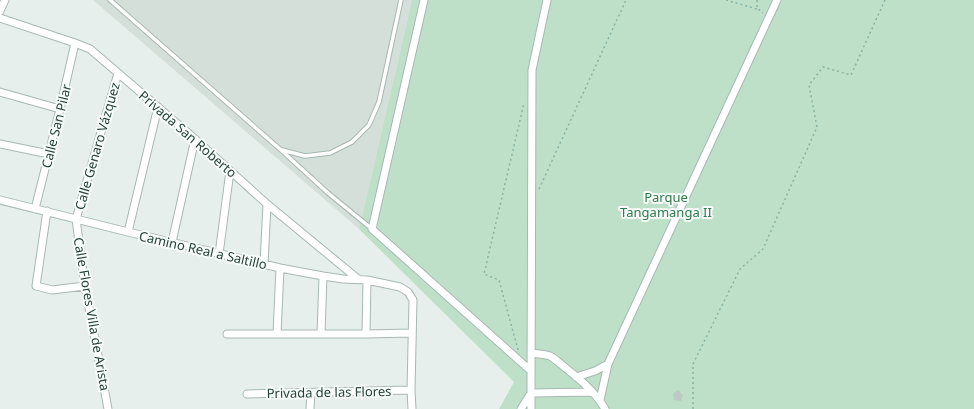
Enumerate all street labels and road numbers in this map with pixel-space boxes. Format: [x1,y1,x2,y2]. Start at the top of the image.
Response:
street label: Calle Genaro Vázquez [70,80,124,212]
street label: Calle San Pilar [37,81,75,170]
street label: Privada San Roberto [135,86,241,182]
street label: Camino Real a Saltillo [137,227,269,274]
street label: Calle Flores Villa de Arista [70,236,114,392]
street label: Privada de las Flores [266,382,392,402]

